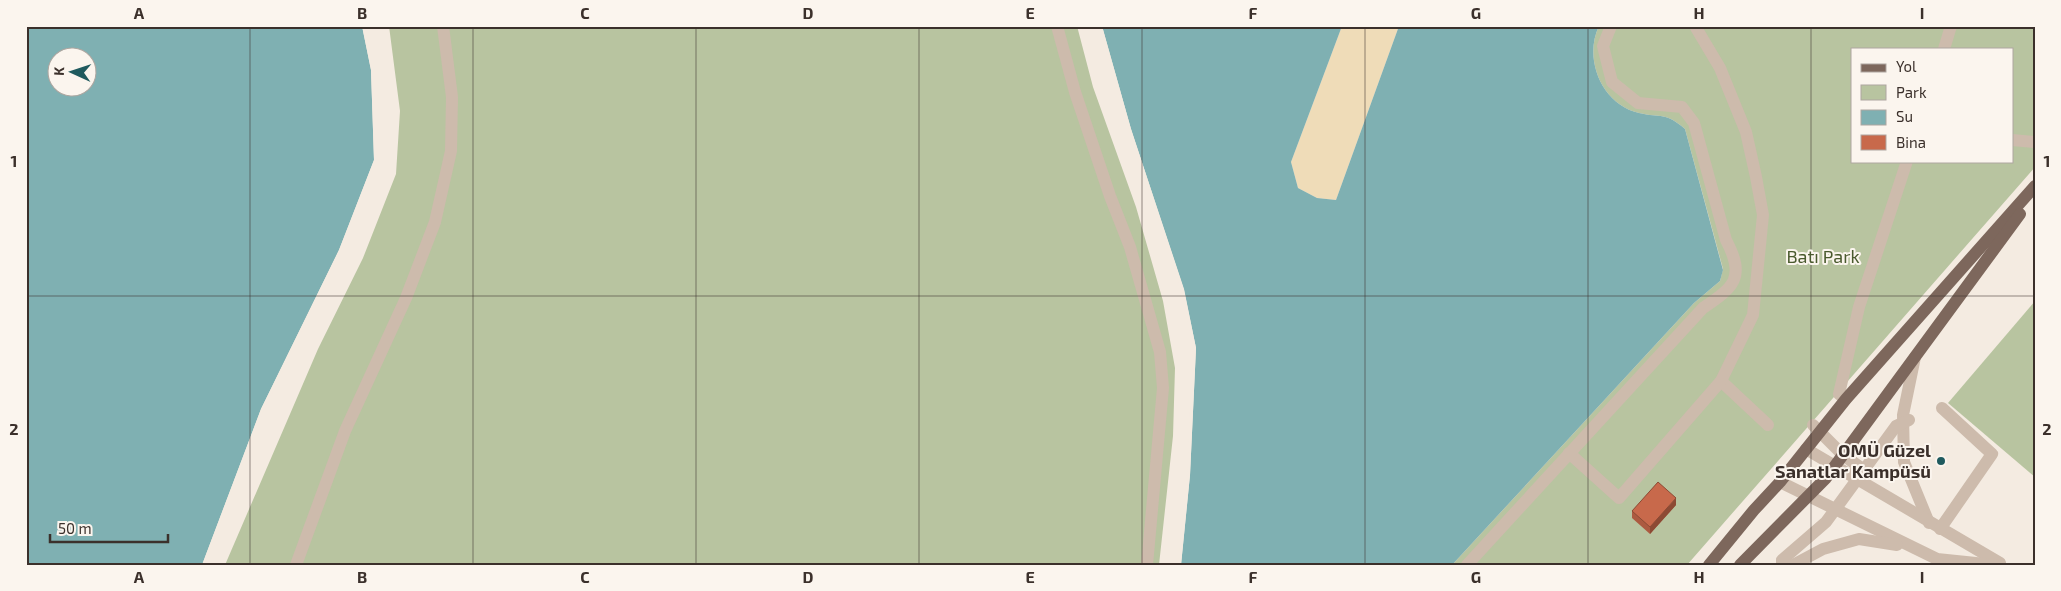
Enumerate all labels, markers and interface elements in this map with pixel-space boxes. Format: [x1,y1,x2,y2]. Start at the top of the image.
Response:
text: A [134,3,145,22]
text: B [357,3,367,22]
text: C [580,3,590,22]
text: D [803,3,814,22]
text: E [1025,3,1035,22]
text: F [1249,3,1258,22]
text: G [1471,3,1481,22]
text: H [1693,3,1705,22]
text: I [1920,3,1924,22]
north arrow [48,48,98,98]
legend [1851,48,2014,162]
text: Yol [1896,57,1917,75]
text: K [50,66,67,76]
text: Park [1896,83,1927,101]
text: Su [1896,107,1913,125]
text: Bina [1896,133,1926,151]
text: 1 [11,151,17,170]
text: 1 [2044,151,2050,170]
park label: Batı Park [1786,245,1860,267]
text: 2 [9,419,19,438]
text: 2 [2042,419,2052,438]
place label: OMÜ Güzel Sanatlar Kampüsü [1775,439,1931,482]
marker: OMÜ Güzel Sanatlar Kampüsü [1935,455,1947,467]
scale bar [50,511,168,543]
text: 50 m [58,519,92,537]
text: A [134,567,145,586]
text: B [357,567,367,586]
text: C [580,567,590,586]
text: D [803,567,814,586]
text: E [1025,567,1035,586]
text: F [1249,567,1258,586]
text: G [1471,567,1481,586]
text: H [1693,567,1705,586]
text: I [1920,567,1924,586]

